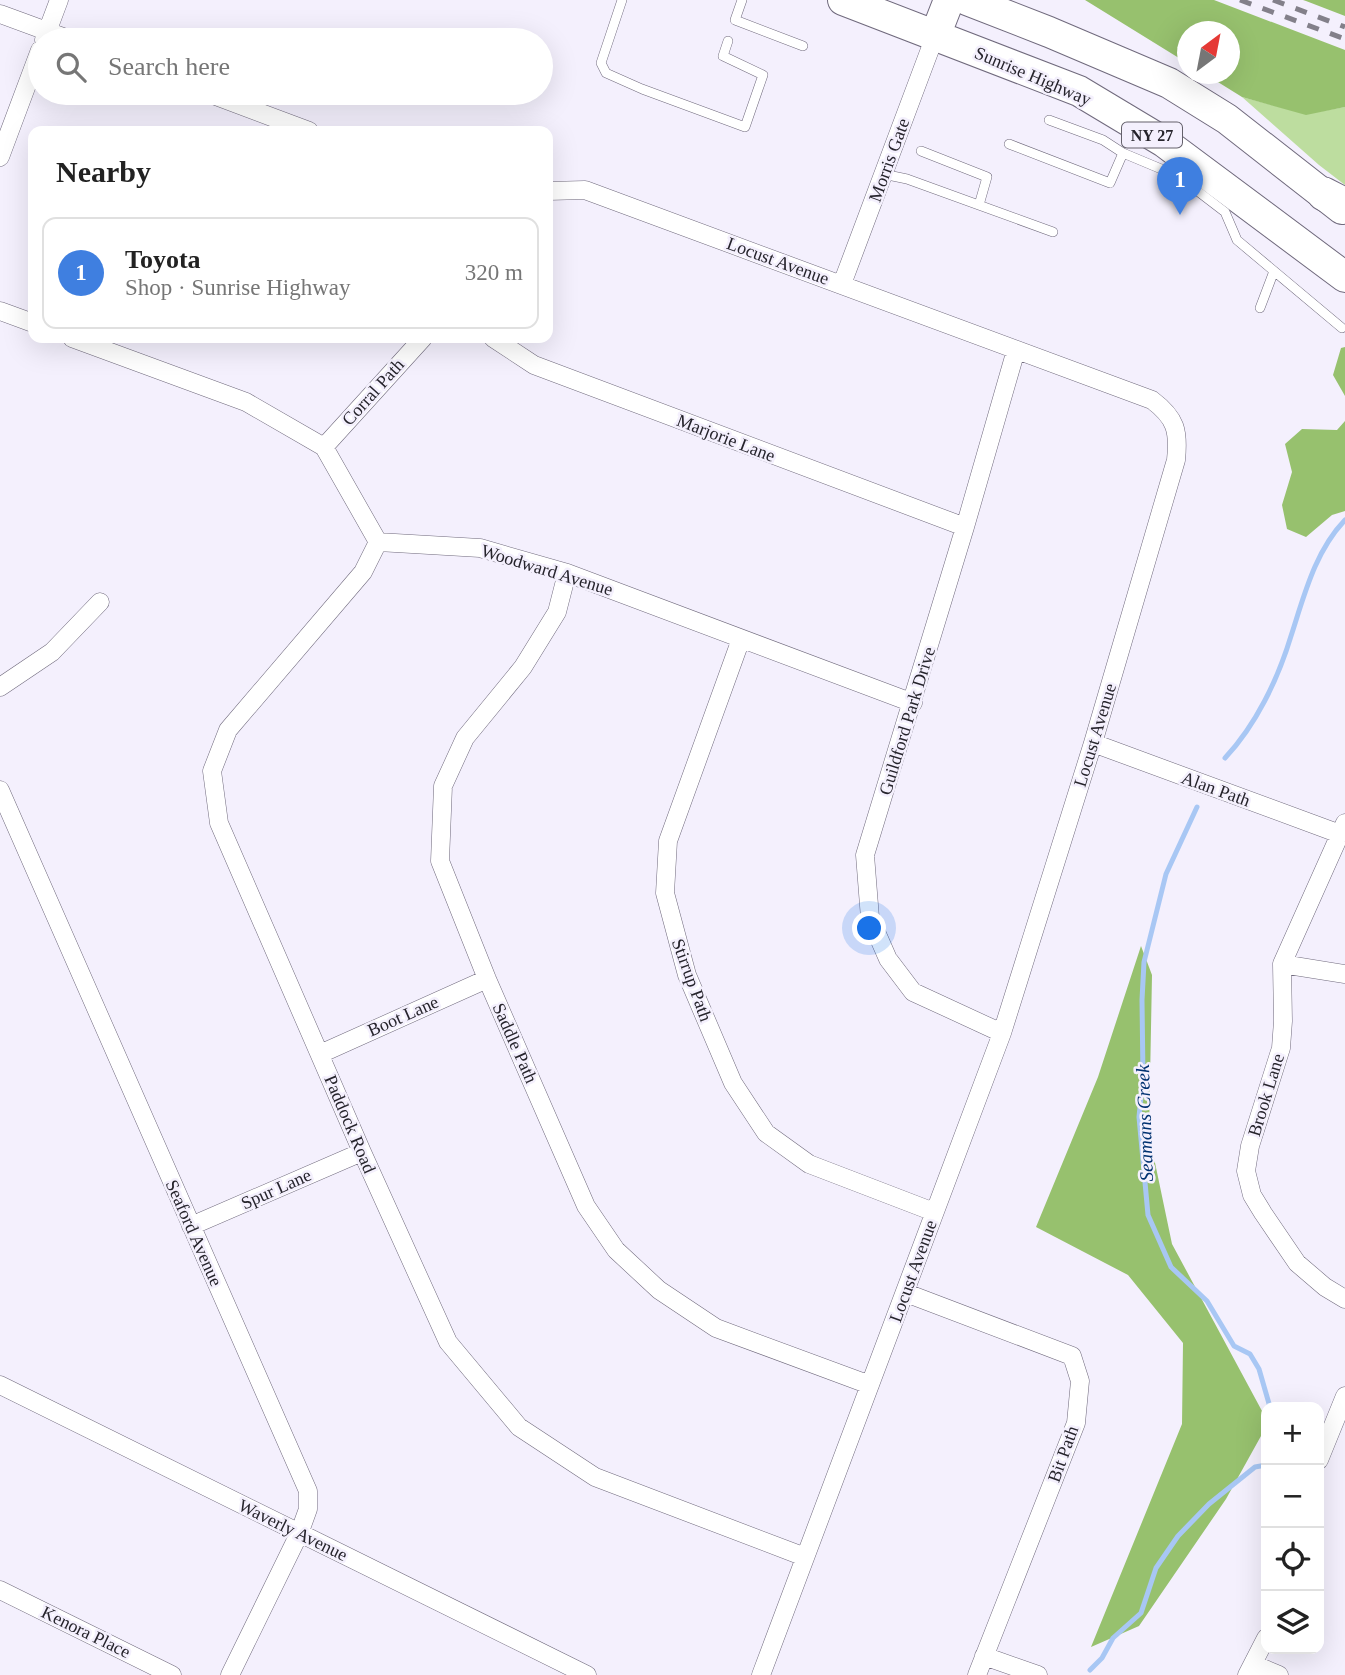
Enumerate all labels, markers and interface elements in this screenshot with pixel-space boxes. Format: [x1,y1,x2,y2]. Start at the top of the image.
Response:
north arrow [1177,21,1240,84]
search box [28,28,553,105]
street label: Sunrise Highway [972,42,1094,110]
icon: search [52,48,90,86]
text: Search here [108,52,230,81]
street label: Morris Gate [865,115,913,205]
road number: NY 27 [1122,122,1182,148]
text: Nearby [56,155,151,188]
pin: 1 [1157,157,1203,215]
street label: Locust Avenue [724,233,832,289]
text: Toyota [125,245,201,274]
text: 1 [75,260,87,285]
text: 320 m [465,260,523,285]
text: Shop · Sunrise Highway [125,275,351,300]
street label: Corral Path [338,355,408,429]
street label: Marjorie Lane [674,410,778,466]
street label: Woodward Avenue [479,540,615,600]
street label: Guildford Park Drive [875,644,939,798]
street label: Locust Avenue [1070,681,1120,789]
street label: Alan Path [1179,767,1253,811]
your location [852,911,886,945]
street label: Stirrup Path [668,936,716,1024]
street label: Boot Lane [364,992,442,1040]
street label: Saddle Path [488,1000,542,1086]
street label: Brook Lane [1244,1051,1288,1139]
water label: Seamans Creek [1132,1064,1157,1182]
street label: Paddock Road [320,1072,380,1176]
street label: Spur Lane [238,1165,314,1213]
street label: Seaford Avenue [162,1177,226,1289]
street label: Locust Avenue [885,1217,941,1325]
map controls [1261,1402,1324,1654]
button: + [1261,1402,1324,1465]
street label: Bit Path [1044,1423,1082,1485]
button: − [1261,1465,1324,1528]
street label: Waverly Avenue [235,1495,351,1565]
button: locate [1261,1528,1324,1591]
button: layers [1261,1591,1324,1654]
street label: Kenora Place [38,1602,134,1662]

